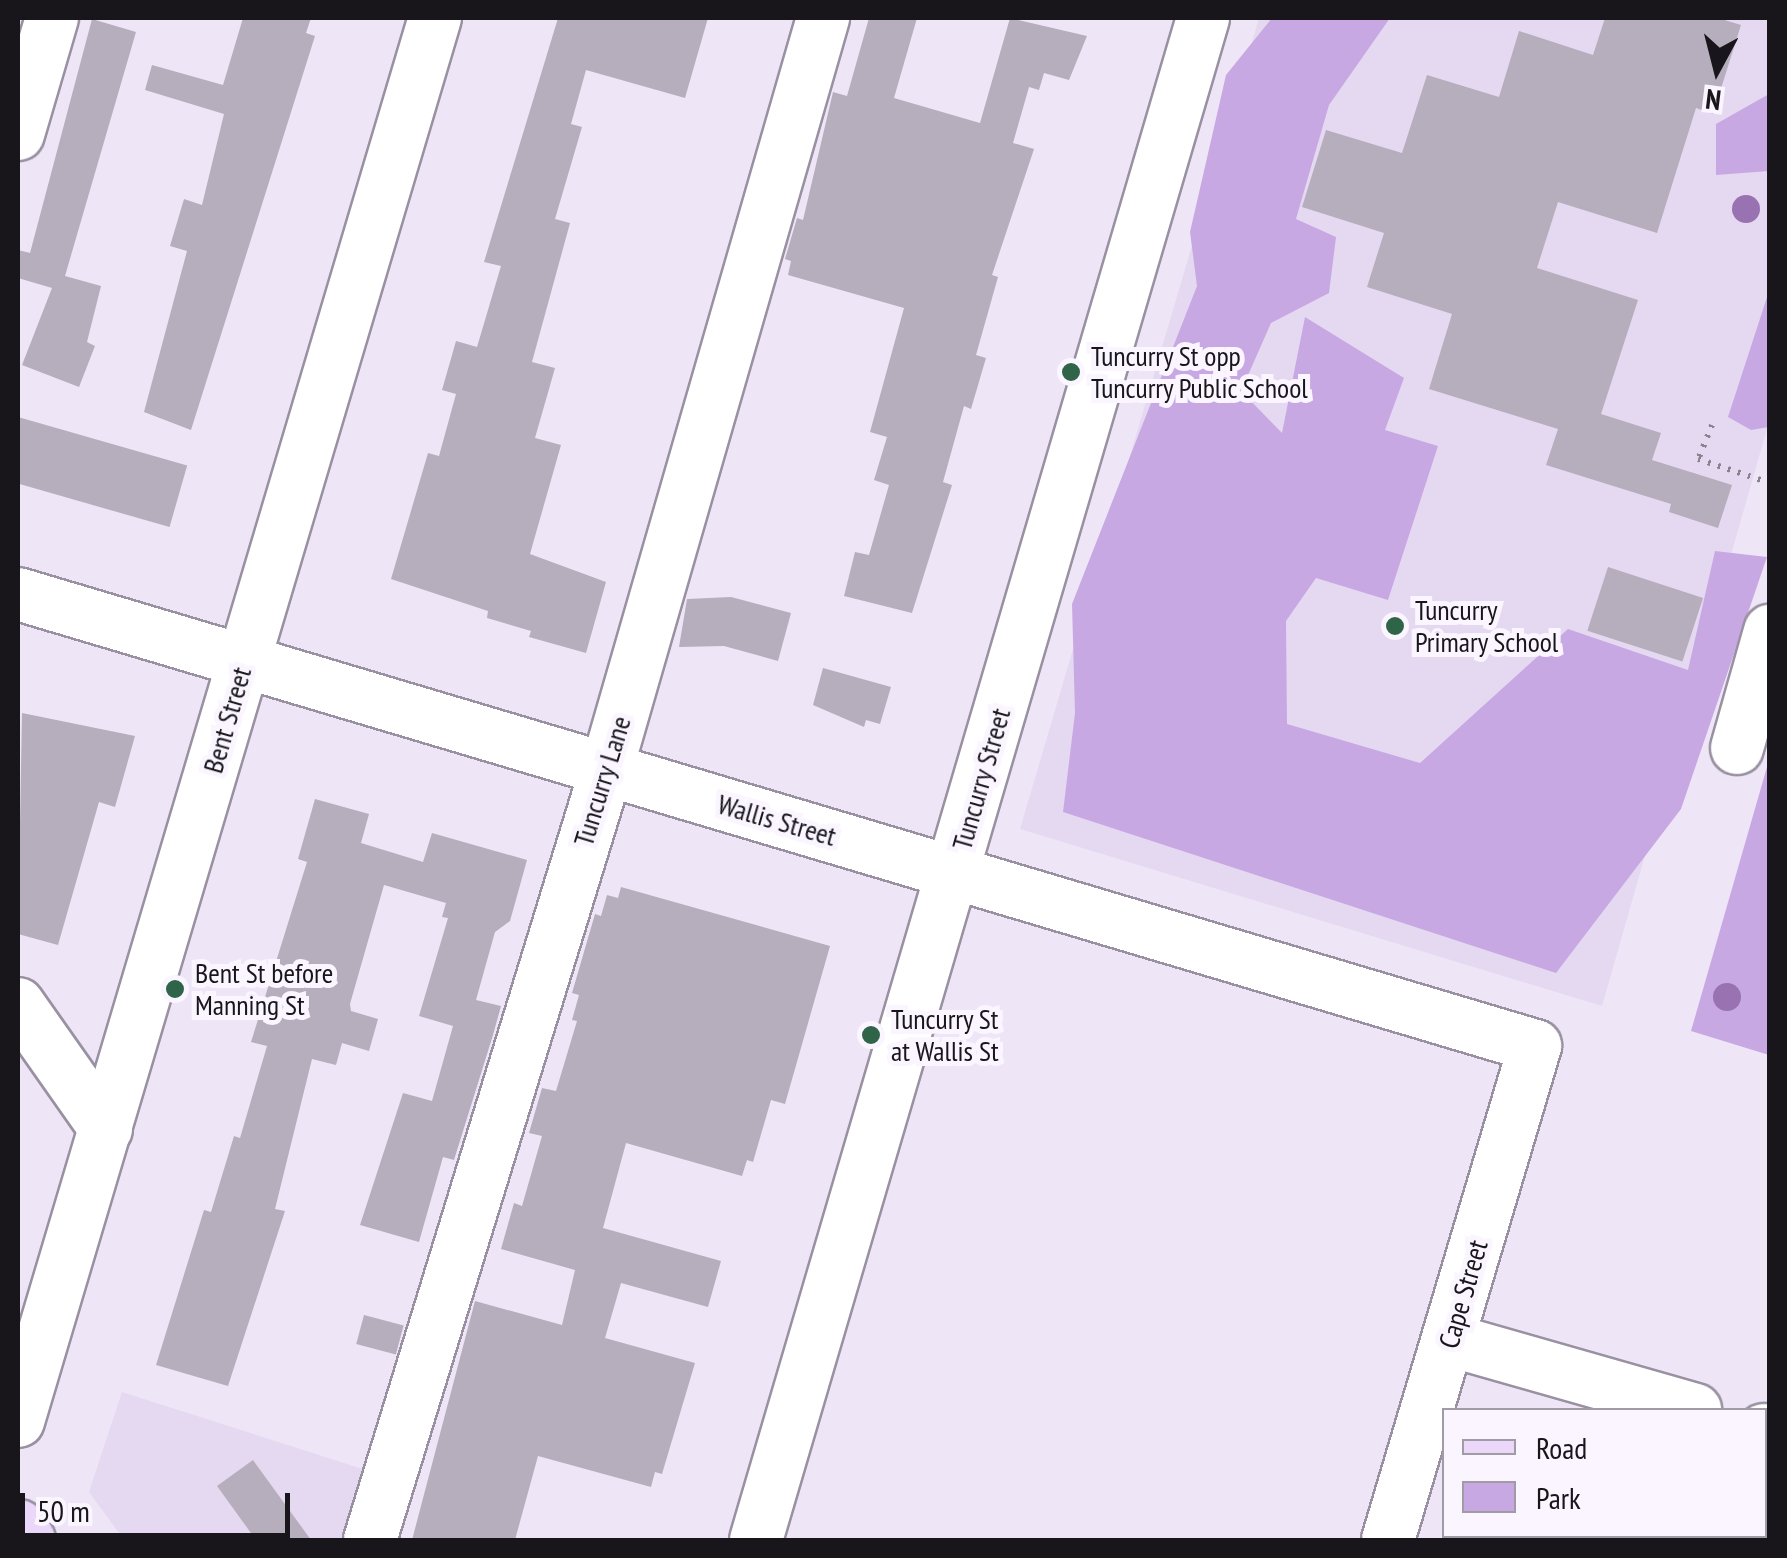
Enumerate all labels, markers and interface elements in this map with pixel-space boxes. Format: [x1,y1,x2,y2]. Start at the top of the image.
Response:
north arrow [1667,20,1767,120]
text: N [1704,81,1723,120]
place label: Tuncurry St opp Tuncurry Public School [1091,339,1309,405]
marker: Tuncurry St opp Tuncurry Public School [1060,361,1082,383]
place label: Tuncurry Primary School [1415,593,1559,659]
marker: Tuncurry Primary School [1384,615,1406,637]
street label: Bent Street [196,663,258,777]
street label: Tuncurry Street [945,704,1017,854]
street label: Tuncurry Lane [566,712,638,850]
street label: Wallis Street [714,787,840,853]
place label: Bent St before Manning St [195,956,333,1022]
marker: Bent St before Manning St [164,978,186,1000]
place label: Tuncurry St at Wallis St [891,1002,999,1068]
marker: Tuncurry St at Wallis St [860,1024,882,1046]
street label: Cape Street [1432,1236,1494,1352]
legend [1442,1408,1767,1538]
text: Road [1536,1428,1587,1467]
scale bar [25,1473,295,1535]
text: Park [1536,1478,1581,1517]
text: 50 m [37,1491,90,1530]

